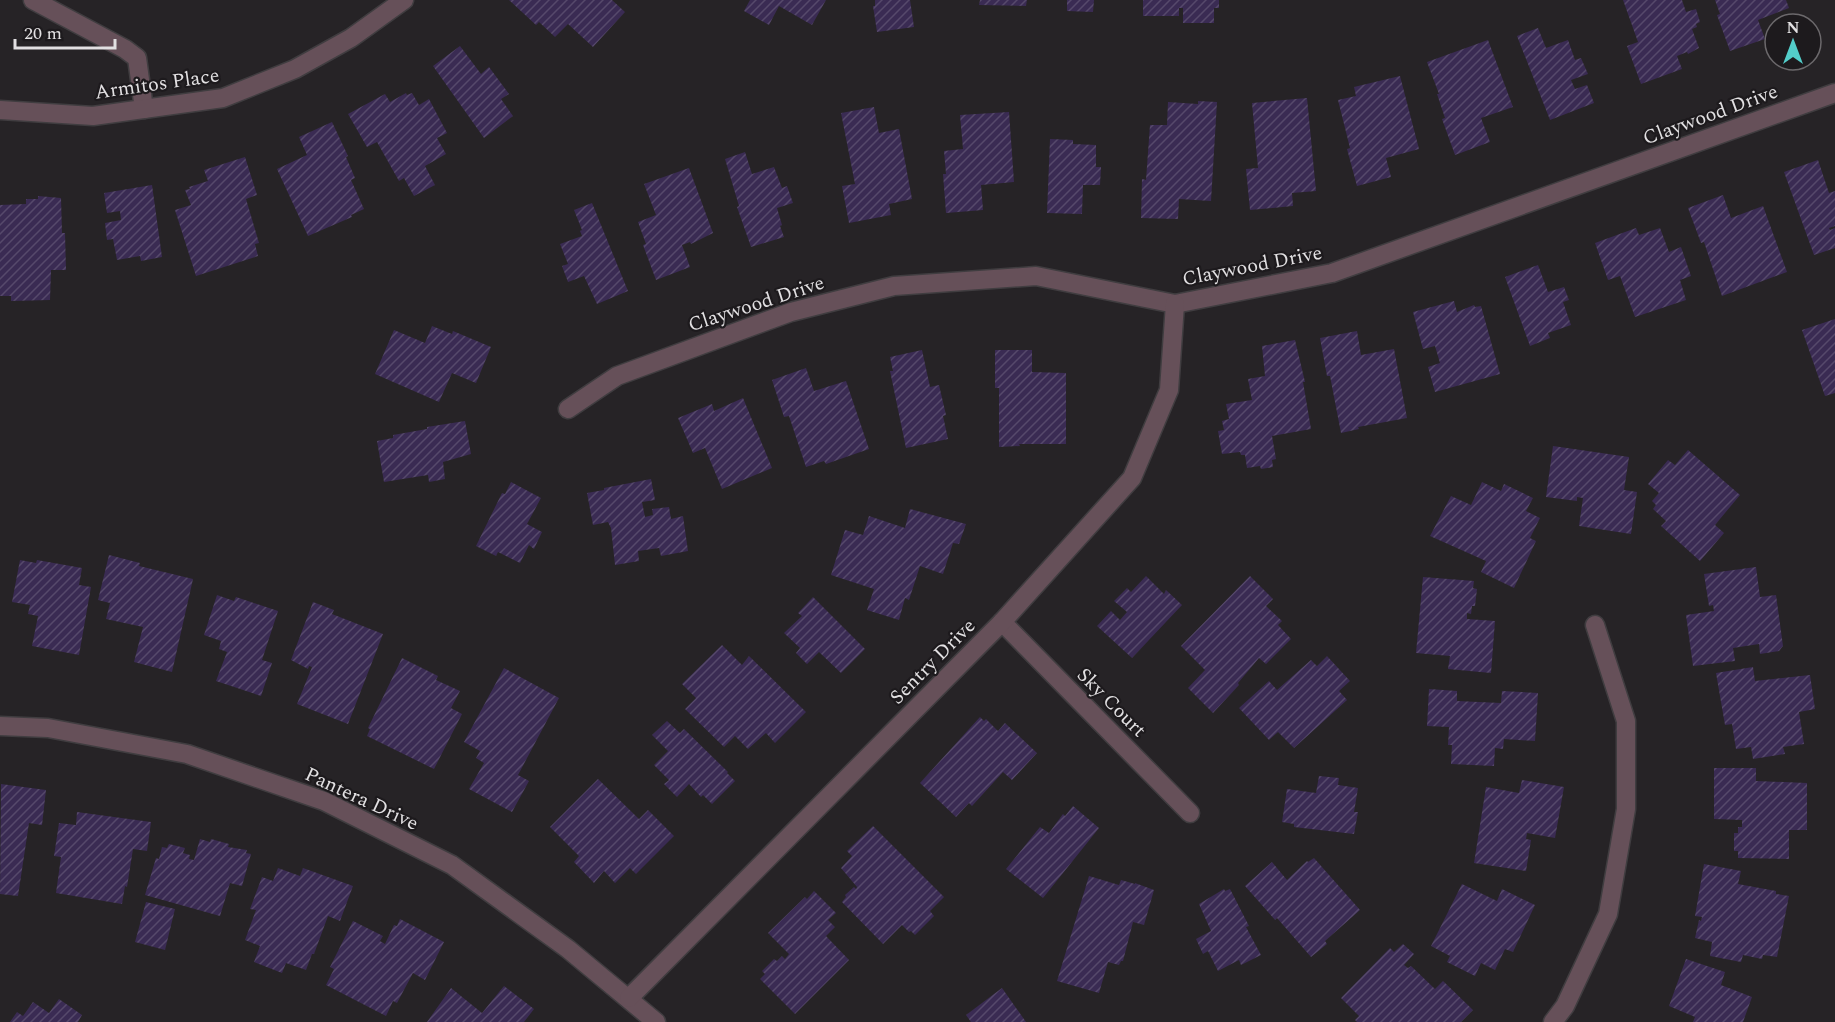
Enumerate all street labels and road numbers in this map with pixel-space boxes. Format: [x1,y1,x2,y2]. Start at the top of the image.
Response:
street label: Armitos Place [93,60,221,108]
street label: Claywood Drive [1639,77,1782,153]
street label: Claywood Drive [1180,238,1325,294]
street label: Claywood Drive [684,268,828,340]
street label: Sentry Drive [883,612,983,712]
street label: Sky Court [1070,661,1153,744]
street label: Pantera Drive [300,759,423,838]

